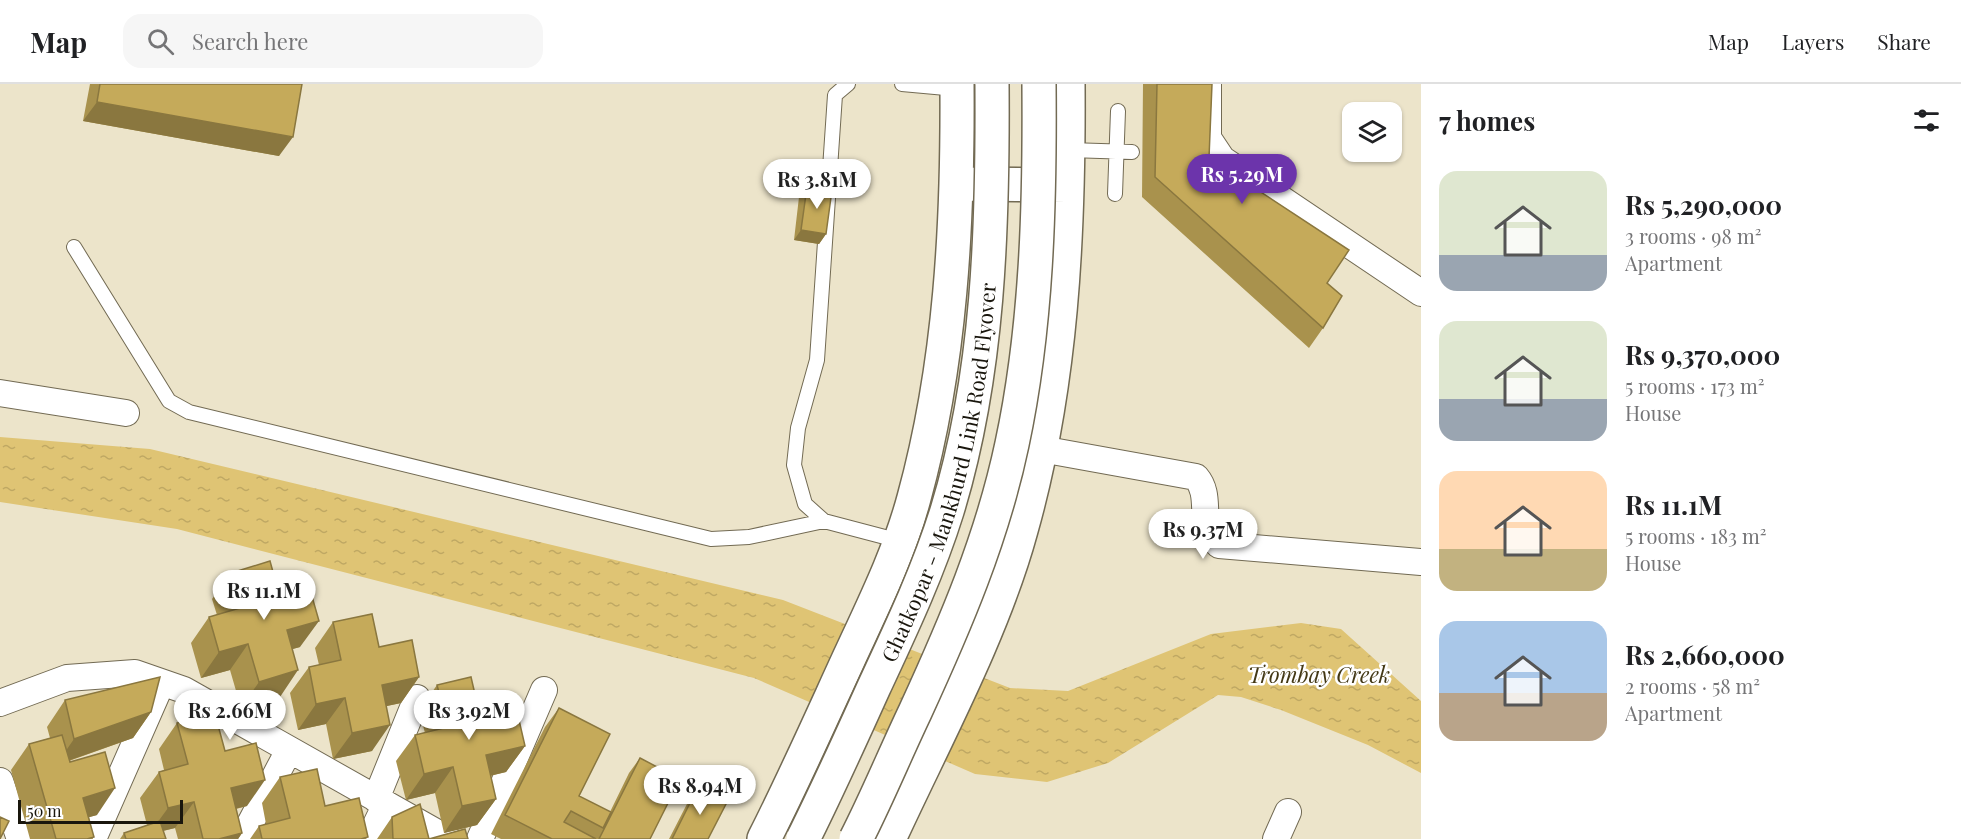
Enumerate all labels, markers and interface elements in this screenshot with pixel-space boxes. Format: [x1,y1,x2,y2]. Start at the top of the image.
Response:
search box [123,14,543,68]
text: Map [30,23,87,60]
icon: search [144,25,177,58]
text: Search here [192,26,308,56]
text: Map [1708,27,1749,55]
text: Layers [1782,27,1844,55]
text: Share [1877,27,1931,55]
map controls [1342,102,1402,162]
button: layers [1342,102,1402,162]
text: 7 homes [1439,103,1535,138]
icon: filters [1910,104,1943,137]
pin: Rs 5.29M [1180,154,1304,205]
pin: Rs 3.81M [755,159,879,210]
text: Rs 5.29M [1201,160,1283,187]
text: Rs 3.81M [777,165,857,192]
text: Rs 5,290,000 [1625,187,1782,222]
icon: home [1487,195,1559,267]
text: 3 rooms · 98 m² [1625,222,1761,249]
text: Apartment [1625,249,1722,276]
street label: Ghatkopar - Mankhurd Link Road Flyover [874,281,1001,666]
text: Rs 9,370,000 [1625,337,1780,372]
icon: home [1487,345,1559,417]
text: 5 rooms · 173 m² [1625,372,1764,399]
text: House [1625,399,1681,426]
text: Rs 11.1M [1625,487,1722,522]
icon: home [1487,495,1559,567]
pin: Rs 9.37M [1141,509,1265,560]
text: Rs 9.37M [1163,515,1243,542]
text: 5 rooms · 183 m² [1625,522,1766,549]
text: House [1625,549,1681,576]
pin: Rs 11.1M [202,570,326,621]
text: Rs 11.1M [227,576,301,603]
text: Rs 2,660,000 [1625,637,1785,672]
icon: home [1487,645,1559,717]
water label: Trombay Creek [1248,659,1390,689]
text: 2 rooms · 58 m² [1625,672,1760,699]
pin: Rs 2.66M [168,690,292,741]
pin: Rs 3.92M [407,690,531,741]
text: Rs 2.66M [188,696,272,723]
text: Rs 3.92M [428,696,510,723]
text: Apartment [1625,699,1722,726]
pin: Rs 8.94M [638,765,762,816]
text: Rs 8.94M [658,771,742,798]
scale bar [18,797,183,824]
text: 50 m [27,800,61,821]

